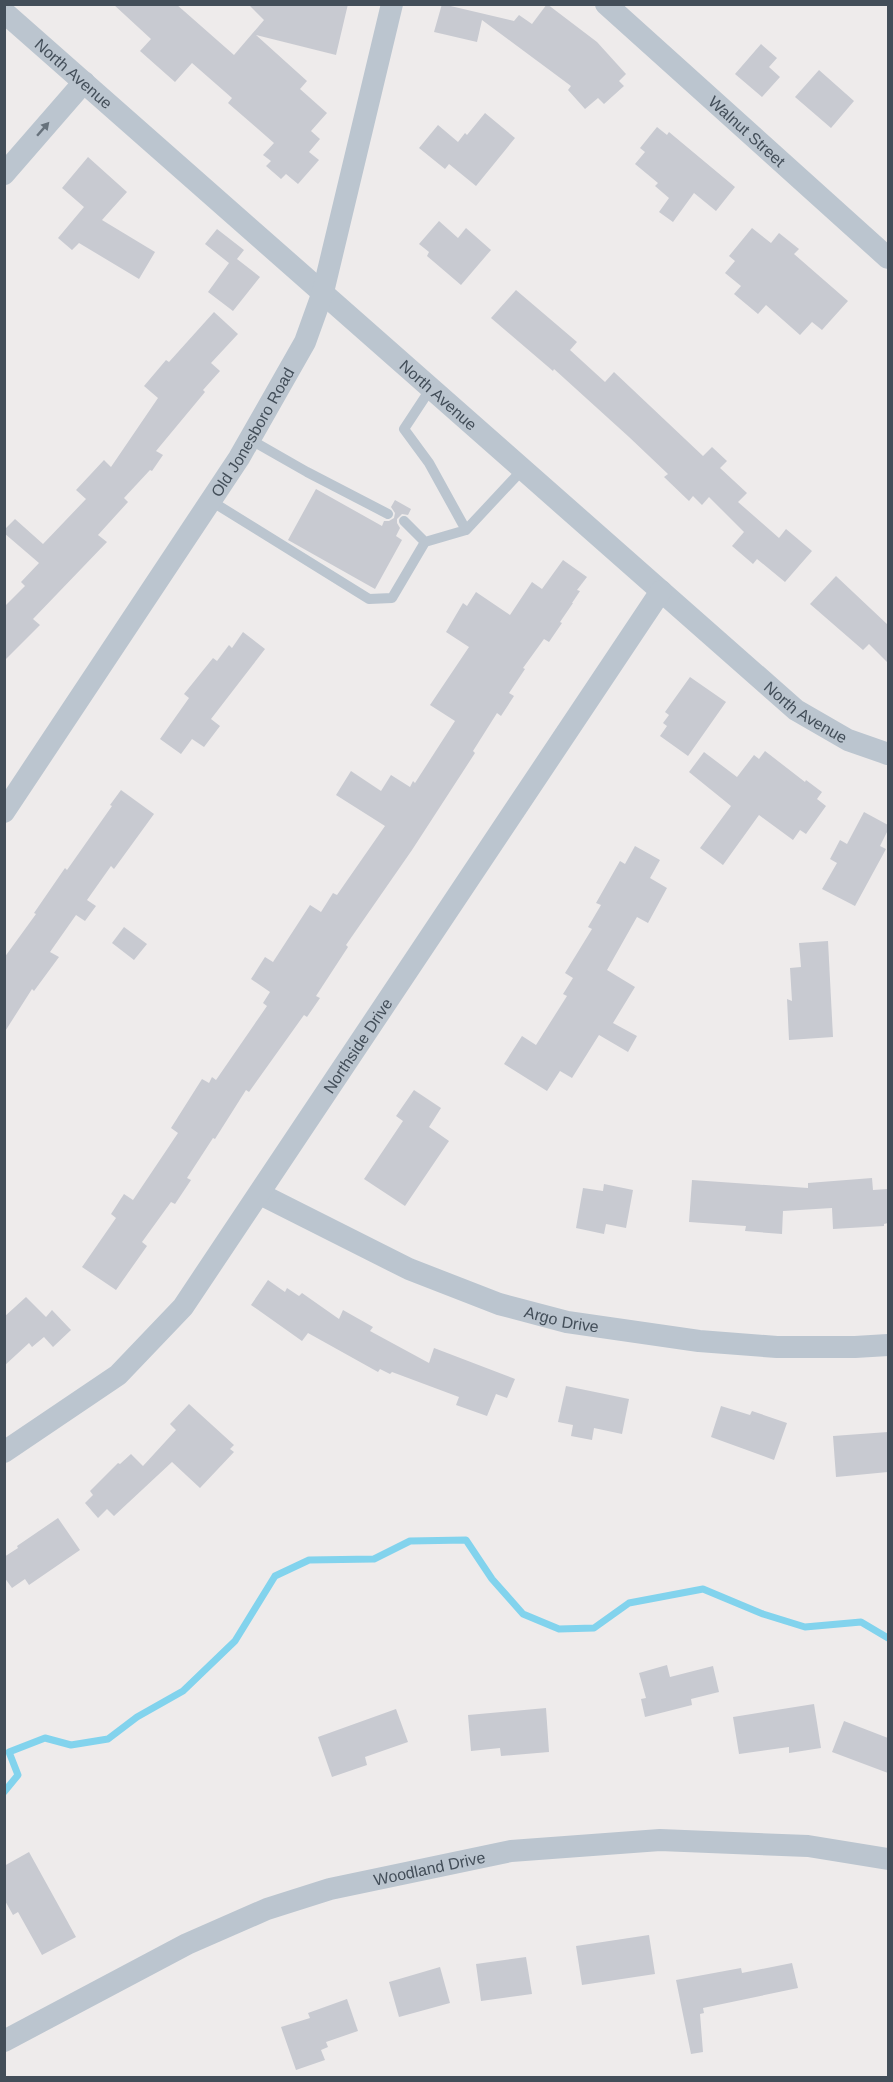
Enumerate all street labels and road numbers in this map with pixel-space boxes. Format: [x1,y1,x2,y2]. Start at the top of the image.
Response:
street label: North Avenue [32,36,115,112]
street label: Walnut Street [705,93,789,170]
street label: North Avenue [396,357,480,434]
street label: Old Jonesboro Road [208,365,298,500]
street label: North Avenue [761,678,850,747]
street label: Northside Drive [320,995,396,1096]
street label: Argo Drive [523,1303,600,1335]
street label: Woodland Drive [372,1849,487,1889]

